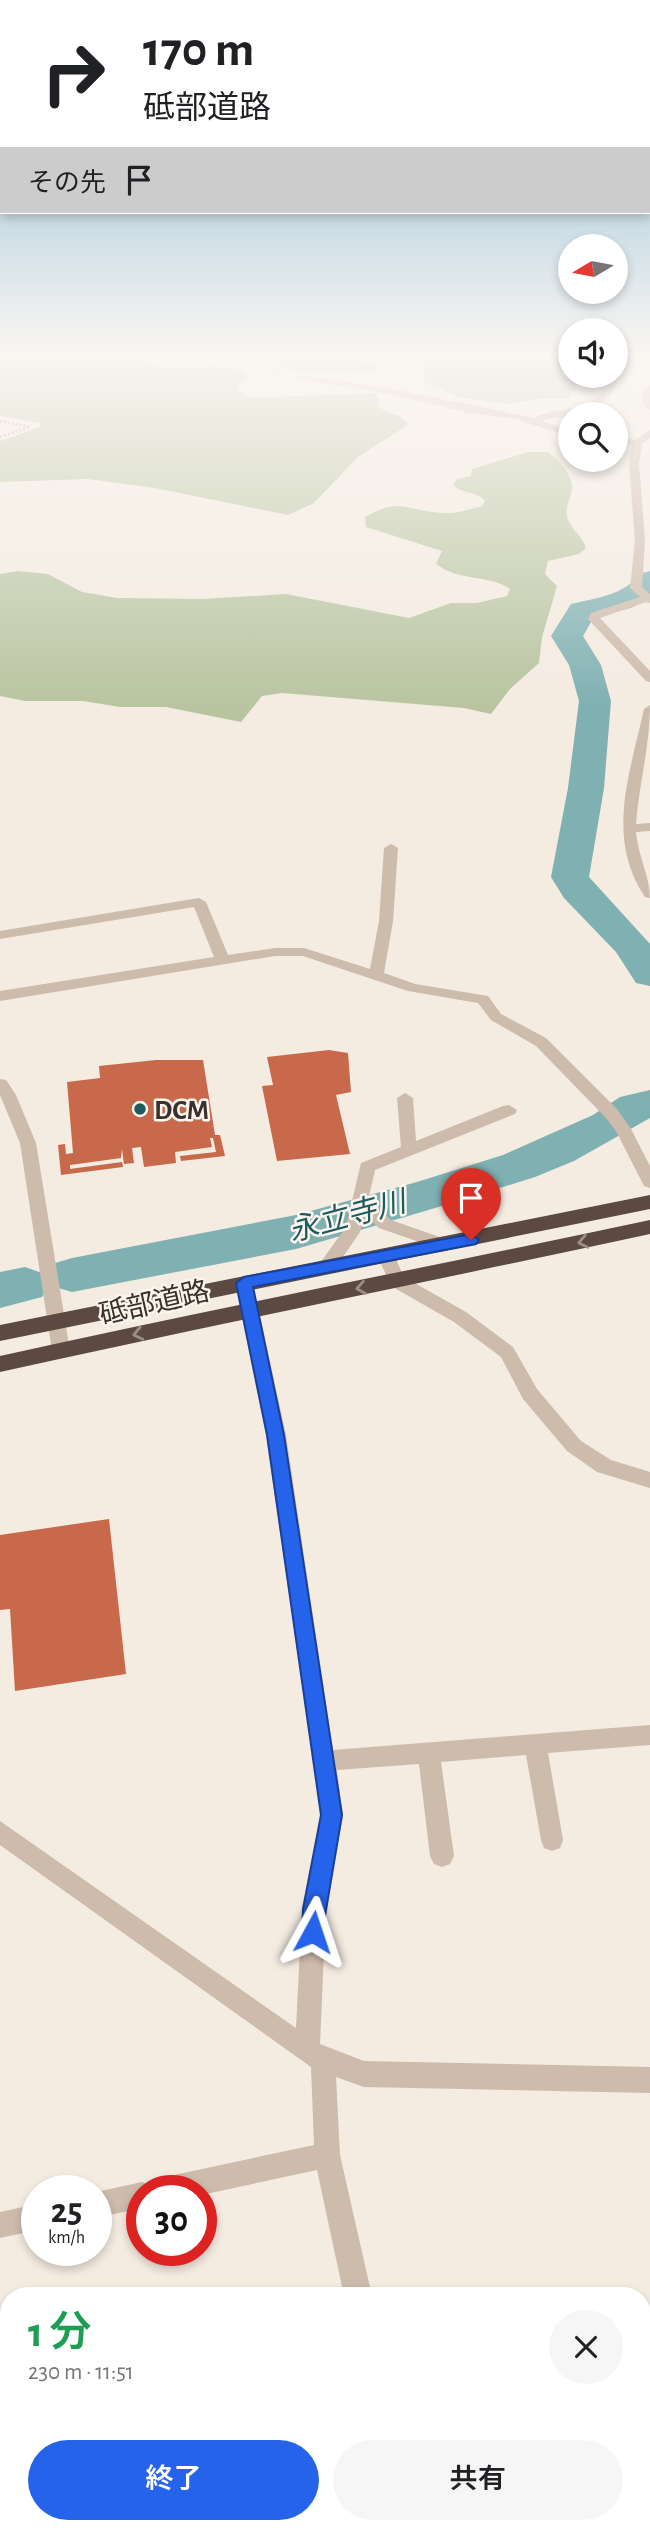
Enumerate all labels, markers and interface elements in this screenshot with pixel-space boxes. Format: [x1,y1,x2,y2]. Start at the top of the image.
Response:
text: 170 m [143,26,254,75]
icon: right [28,28,119,119]
text: 砥部道路 [143,92,271,124]
icon: arrive [120,161,158,199]
text: その先 [28,170,106,196]
north arrow [558,234,628,304]
map controls [558,234,628,472]
button: sound [558,318,628,388]
button: search [558,402,628,472]
place label: DCM [154,1097,209,1125]
marker: DCM [132,1101,148,1117]
pin [441,1168,501,1240]
icon: arrive [452,1179,490,1217]
water label: 永立寺川 [285,1184,412,1247]
one-way arrow [577,1233,589,1248]
street label: 砥部道路 [96,1276,212,1330]
one-way arrow [355,1280,367,1295]
one-way arrow [132,1326,144,1340]
position arrow [276,1895,350,1969]
speed limit sign: 30 [126,2175,217,2266]
text: 25 [51,2194,82,2229]
text: km/h [48,2229,85,2247]
button: close [549,2310,623,2384]
text: 1 分 [28,2312,91,2354]
text: 230 m · 11:51 [28,2361,134,2384]
button: 終了 [28,2440,319,2520]
button: 共有 [333,2440,623,2520]

